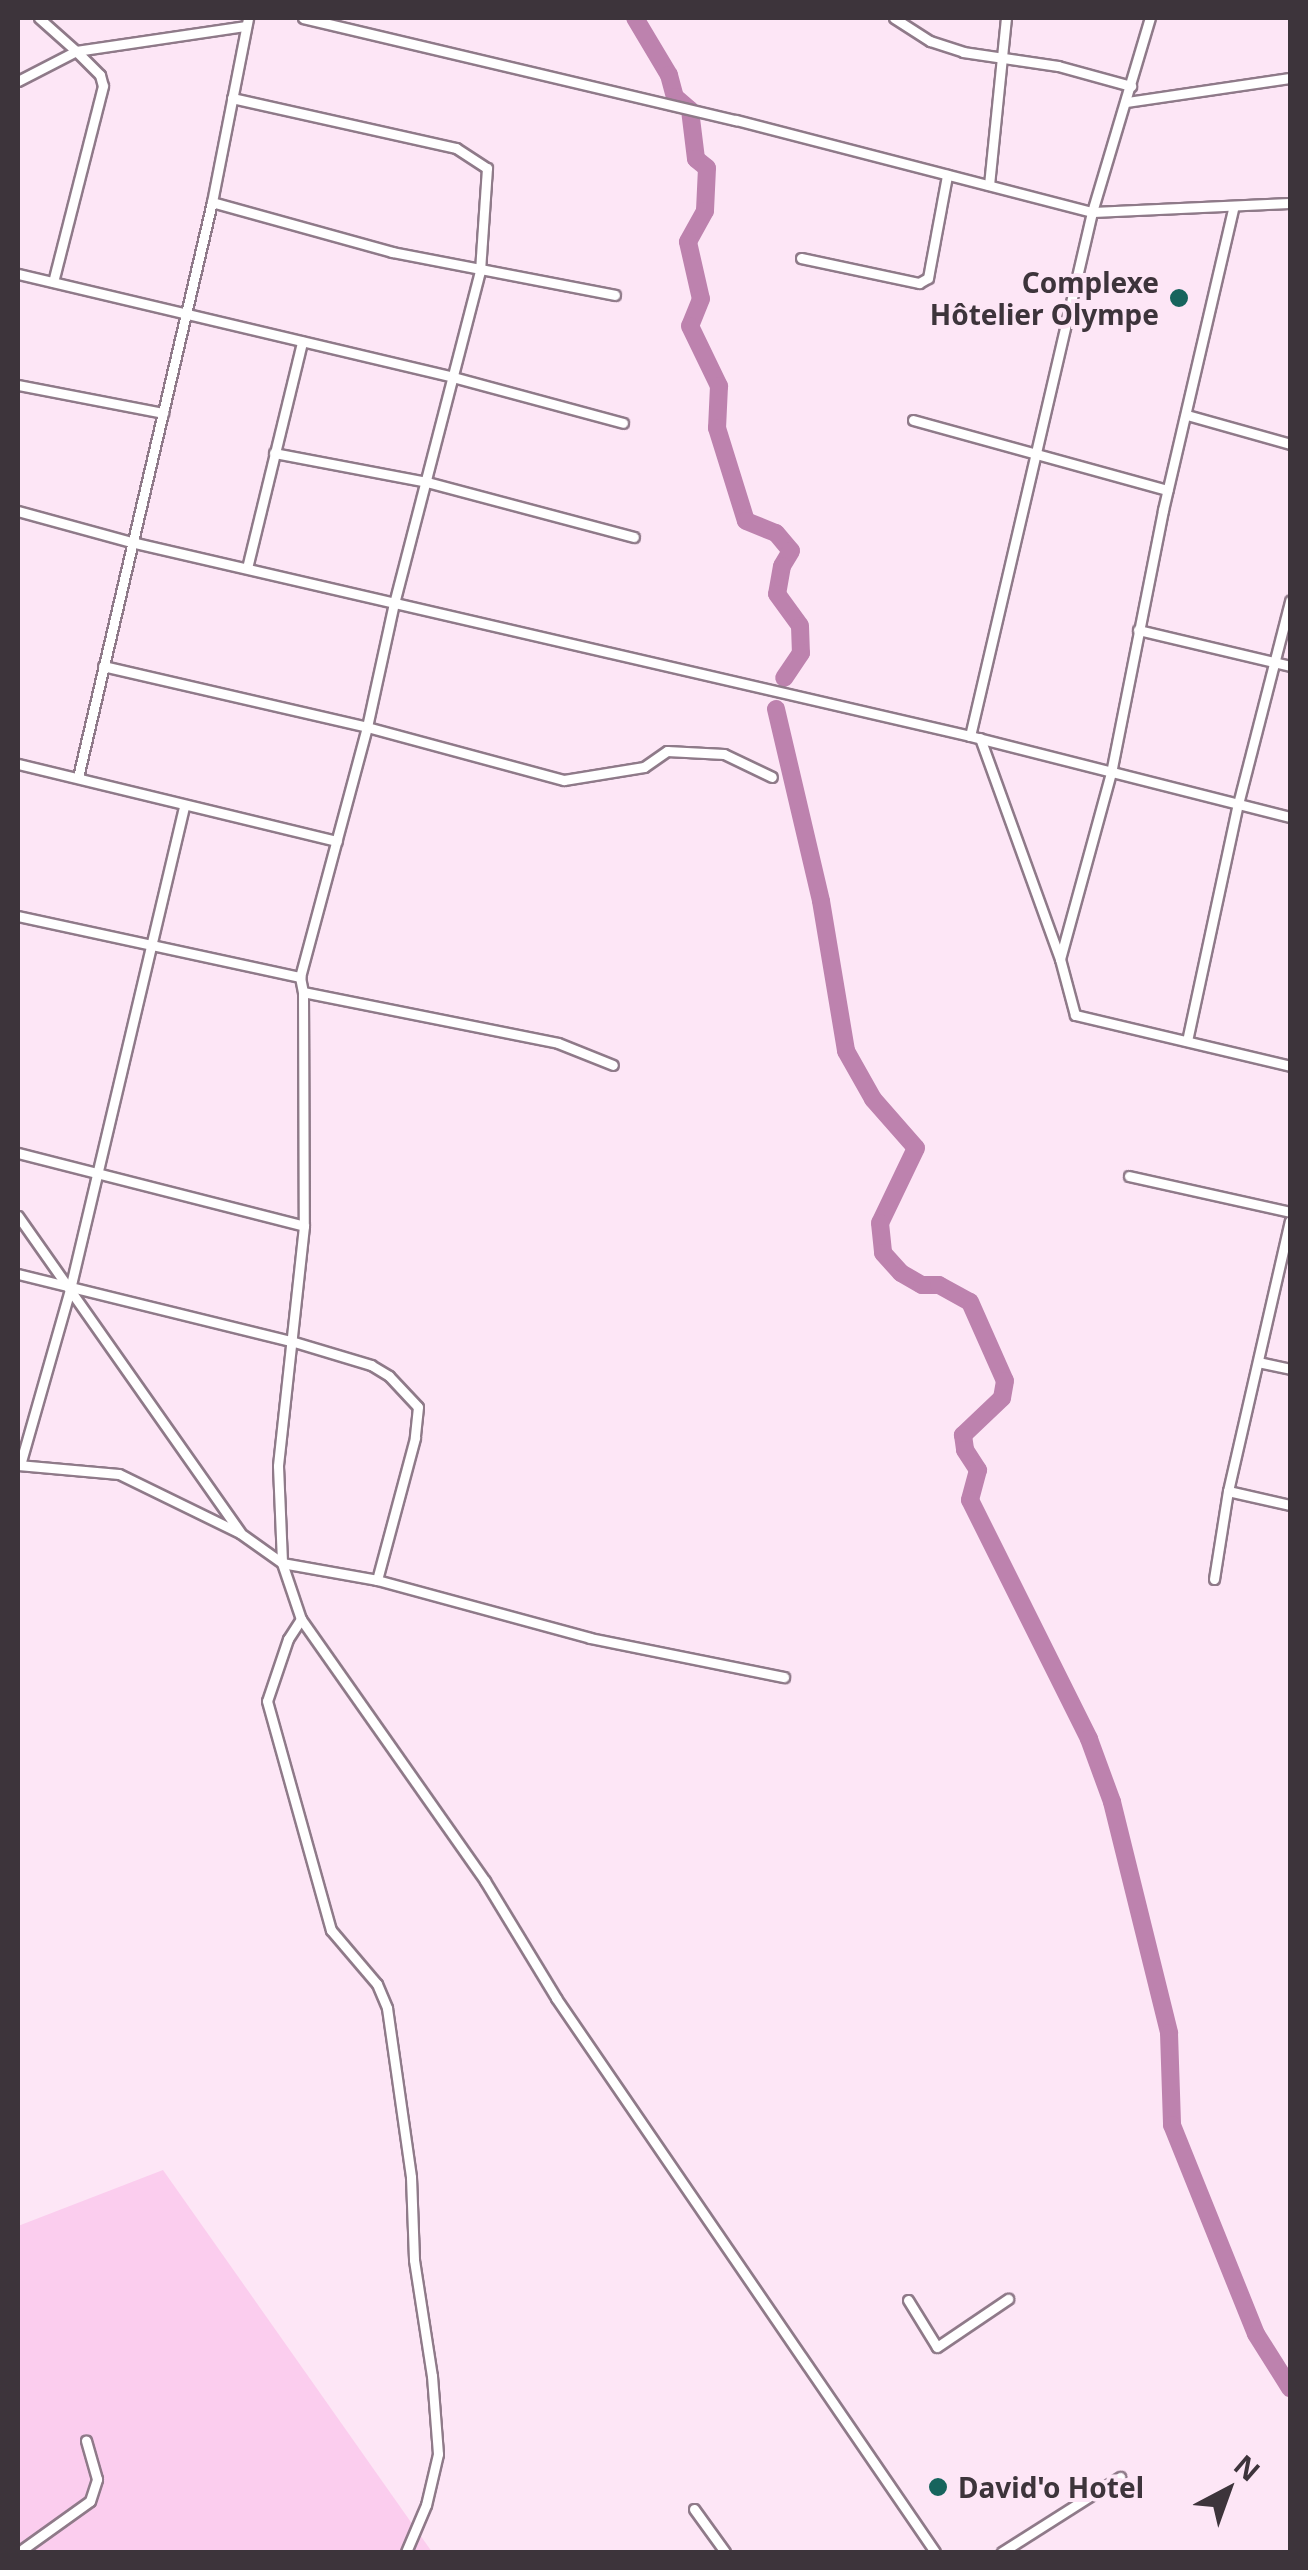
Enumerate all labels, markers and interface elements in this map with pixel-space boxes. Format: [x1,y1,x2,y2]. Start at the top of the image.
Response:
place label: Complexe Hôtelier Olympe [930,265,1159,331]
marker: Complexe Hôtelier Olympe [1168,287,1190,309]
north arrow [1178,2440,1278,2540]
text: N [1227,2446,1269,2489]
place label: David'o Hotel [958,2470,1144,2504]
marker: David'o Hotel [927,2476,949,2498]

